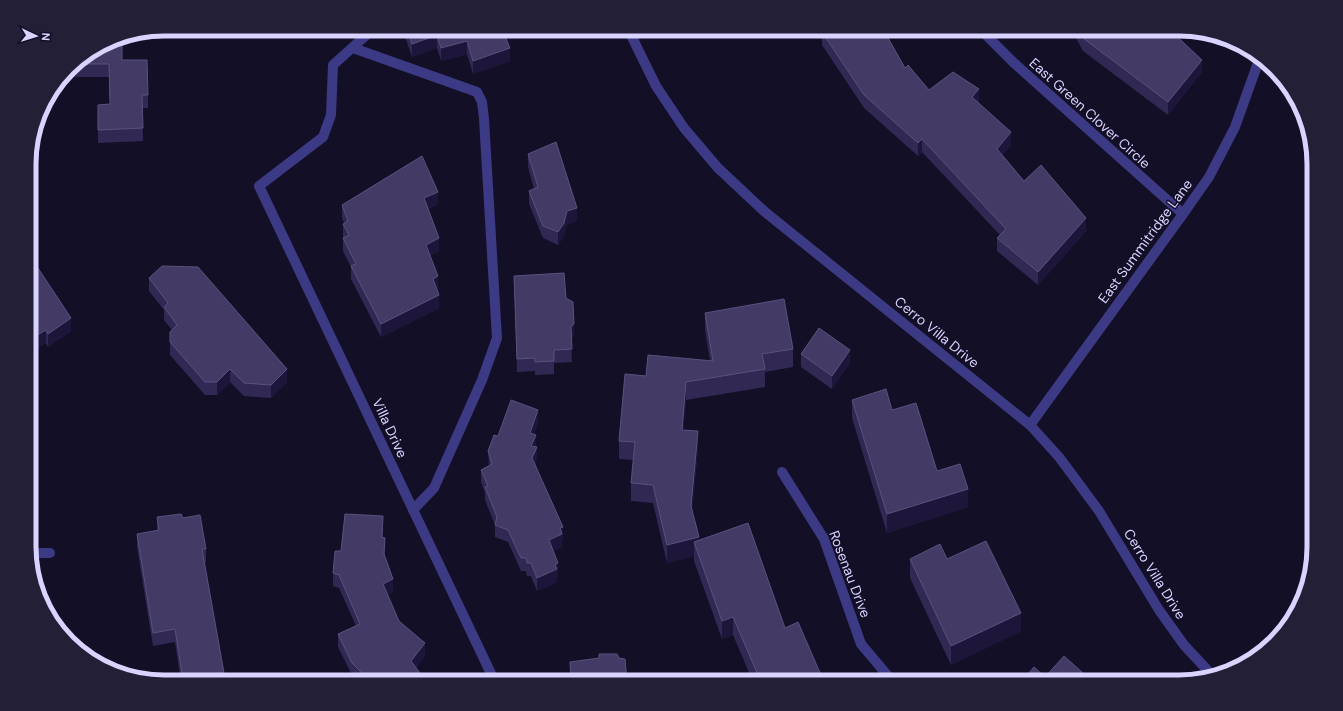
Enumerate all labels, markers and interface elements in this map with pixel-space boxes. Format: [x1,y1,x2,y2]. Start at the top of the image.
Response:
north arrow [16,16,56,56]
text: N [39,32,53,41]
street label: East Green Clover Circle [1026,54,1154,172]
street label: East Summitridge Lane [1094,175,1196,307]
street label: Cerro Villa Drive [891,292,983,372]
street label: Villa Drive [368,395,412,461]
street label: Cerro Villa Drive [1120,525,1190,623]
street label: Rosenau Drive [825,528,875,620]

